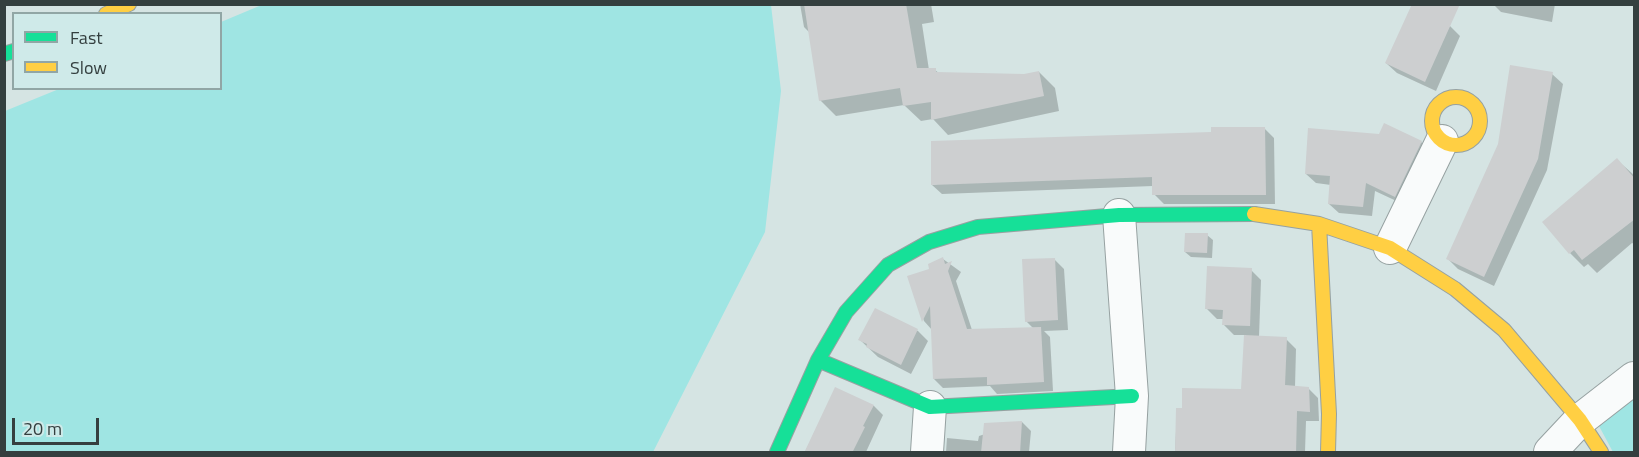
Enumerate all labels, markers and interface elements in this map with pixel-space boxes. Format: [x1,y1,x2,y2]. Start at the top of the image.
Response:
legend [12,12,222,90]
text: Fast [70,24,103,51]
text: Slow [70,54,107,81]
scale bar [15,406,102,444]
text: 20 m [23,415,62,442]

